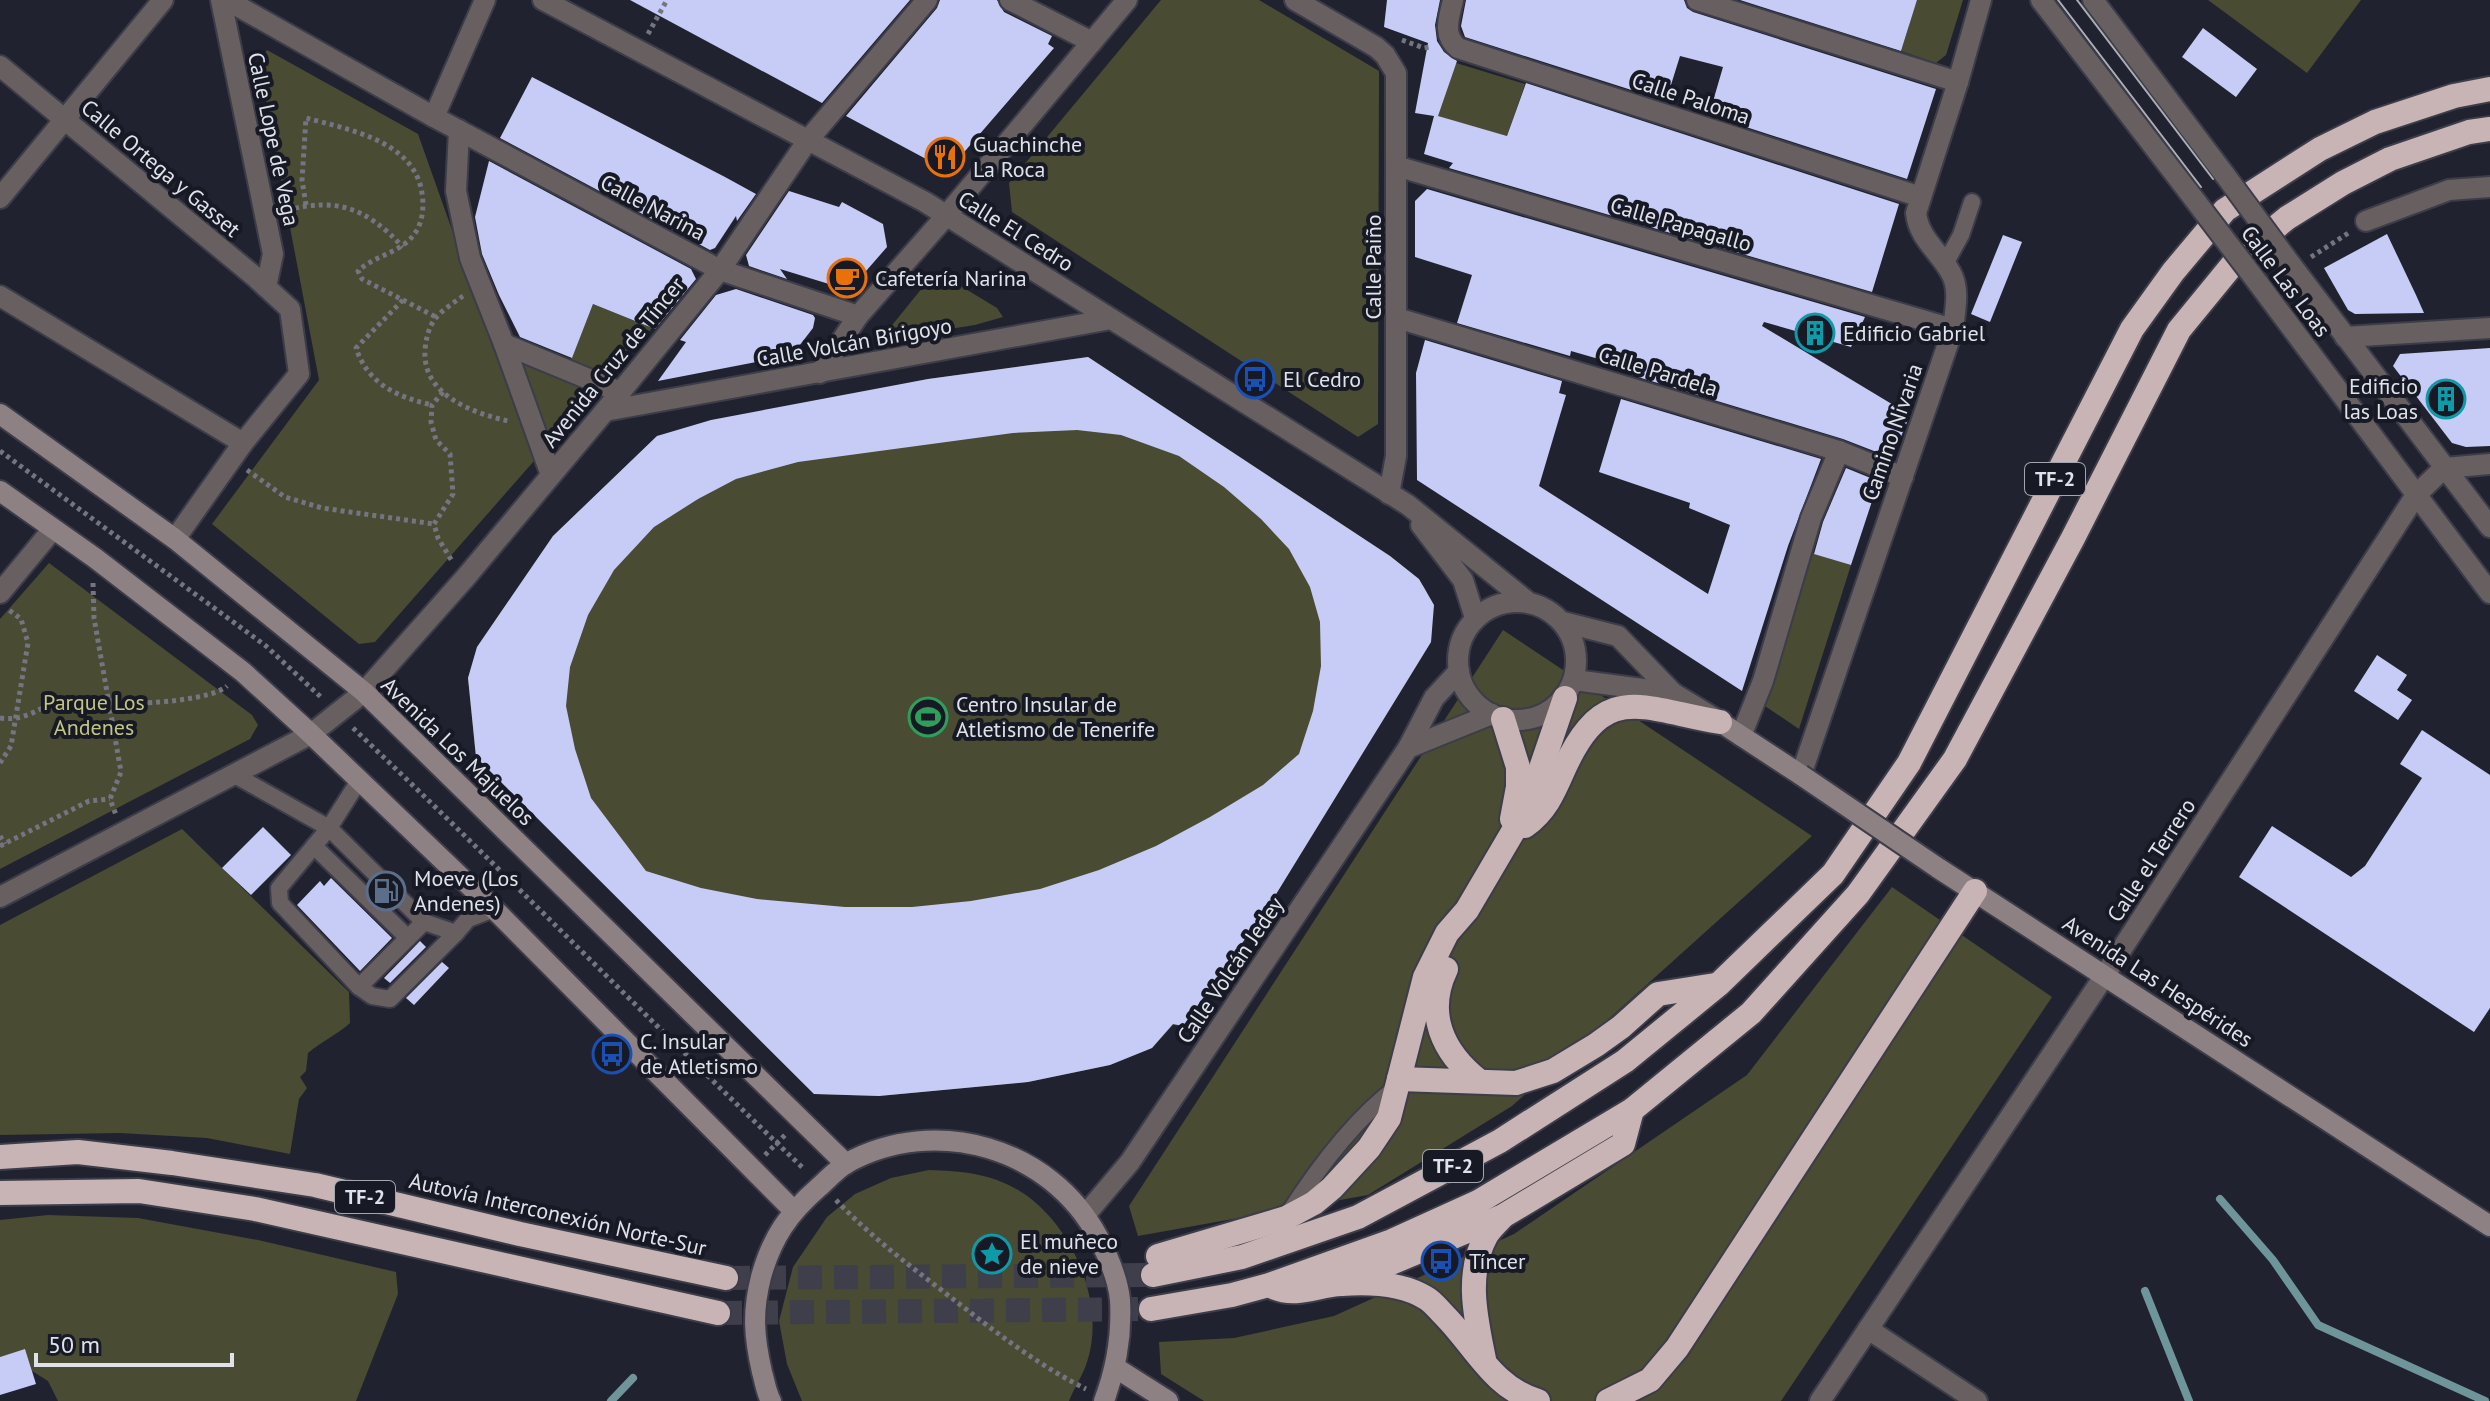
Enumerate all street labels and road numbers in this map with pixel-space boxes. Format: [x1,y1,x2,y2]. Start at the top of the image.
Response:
street label: Calle Lope de Vega [242,50,306,228]
street label: Calle Paloma [1628,66,1754,130]
street label: Calle Ortega y Gasset [76,93,247,243]
street label: Calle Narina [596,168,710,246]
street label: Calle El Cedro [953,184,1079,278]
street label: Calle Papagallo [1607,190,1755,258]
street label: Calle Paiño [1359,214,1387,320]
street label: Calle Las Loas [2235,220,2337,342]
street label: Avenida Cruz de Tíncer [536,271,691,453]
street label: Calle Volcán Birigoyo [754,311,954,373]
street label: Calle Pardela [1595,340,1721,402]
street label: Camino Nivaria [1855,360,1929,504]
road number: TF-2 [2025,463,2085,495]
street label: Avenida Los Majuelos [376,671,540,831]
street label: Calle el Terrero [2101,793,2201,927]
street label: Calle Volcán Jedey [1171,891,1290,1049]
street label: Avenida Las Hespérides [2058,909,2258,1053]
road number: TF-2 [1423,1150,1483,1182]
street label: Autovía Interconexión Norte-Sur [407,1166,710,1262]
road number: TF-2 [335,1181,395,1213]

